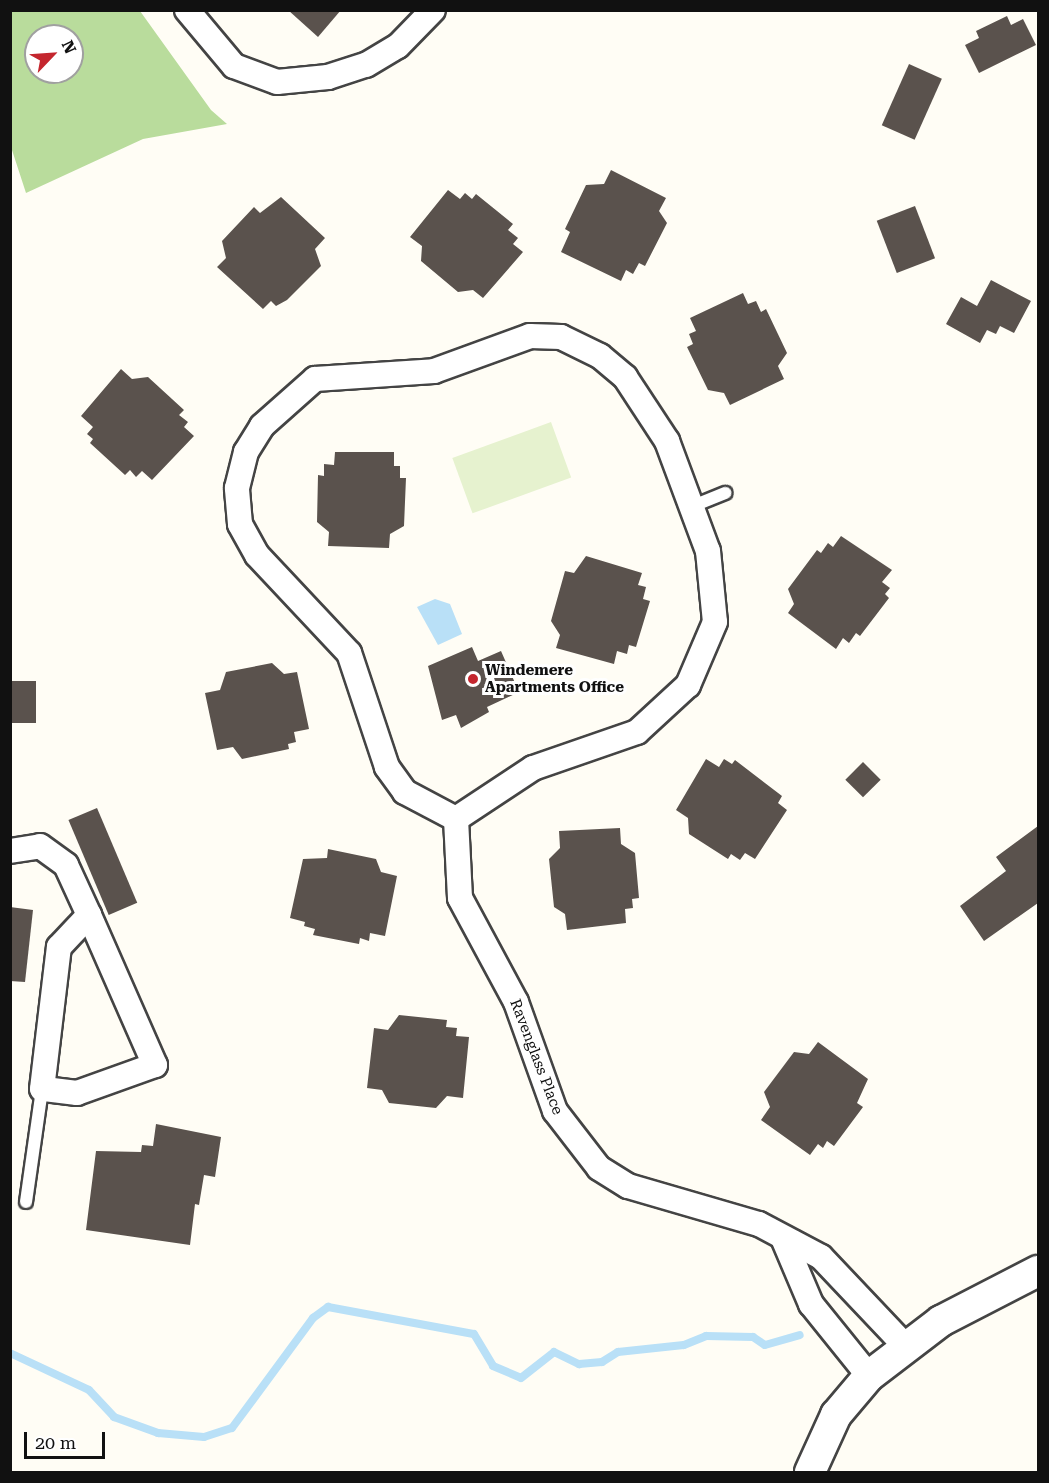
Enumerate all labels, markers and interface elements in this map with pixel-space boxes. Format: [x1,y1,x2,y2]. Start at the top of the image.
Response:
north arrow [24,24,84,84]
text: N [58,37,80,57]
place label: Windemere Apartments Office [485,661,624,696]
marker: Windemere Apartments Office [466,672,480,686]
street label: Ravenglass Place [506,997,566,1117]
scale bar [27,1420,108,1458]
text: 20 m [35,1432,76,1453]

